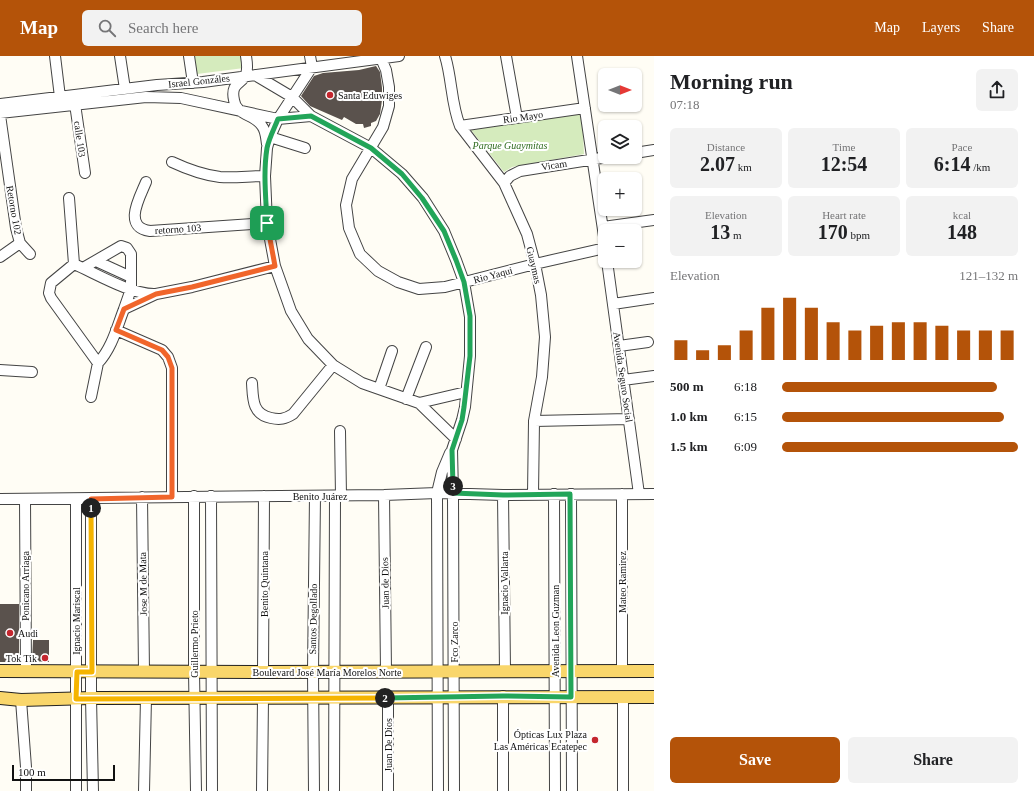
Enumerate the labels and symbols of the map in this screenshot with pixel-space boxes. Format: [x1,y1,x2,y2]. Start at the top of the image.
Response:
north arrow [598,68,642,112]
street label: Israel Gonzáles [168,72,230,90]
marker: Santa Eduwiges [325,90,335,100]
place label: Santa Eduwiges [338,90,402,101]
street label: Rio Mayo [502,109,544,125]
street label: calle 103 [72,120,88,158]
park label: Parque Guaymitas [472,140,548,151]
street label: Vicam [540,157,568,172]
street label: Retorno 102 [4,185,24,235]
pin [250,206,284,240]
street label: retorno 103 [154,222,202,236]
street label: Guaymas [524,245,544,285]
street label: Rio Yaqui [472,264,514,285]
street label: Avenida Seguro Social [611,331,635,423]
pin: 3 [443,476,463,496]
street label: Benito Juárez [293,491,348,502]
pin: 1 [81,498,101,518]
street label: Mateo Ramirez [617,550,628,613]
street label: Ponicano Arriaga [20,551,31,621]
street label: Benito Quintana [259,551,270,617]
street label: Ignacio Vallarta [499,551,510,615]
street label: Jose M de Mata [137,552,149,616]
street label: Juan de Dios [379,557,391,609]
street label: Santos Degollado [307,583,319,655]
street label: Avenida Leon Guzman [550,585,561,677]
street label: Ignacio Mariscal [71,587,82,655]
street label: Guillermo Prieto [189,610,200,678]
street label: Fco Zarco [449,622,460,662]
marker: Audi [5,628,15,638]
place label: Audi [18,628,38,639]
place label: Tok Tik [6,653,37,664]
marker: Tok Tik [40,653,50,663]
street label: Boulevard José María Morelos Norte [253,667,402,678]
pin: 2 [375,688,395,708]
street label: Juan De Dios [383,718,394,772]
place label: Ópticas Lux Plaza Las Américas Ecatepec [494,729,588,752]
marker: Ópticas Lux Plaza Las Américas Ecatepec [590,735,600,745]
scale bar [12,763,115,782]

